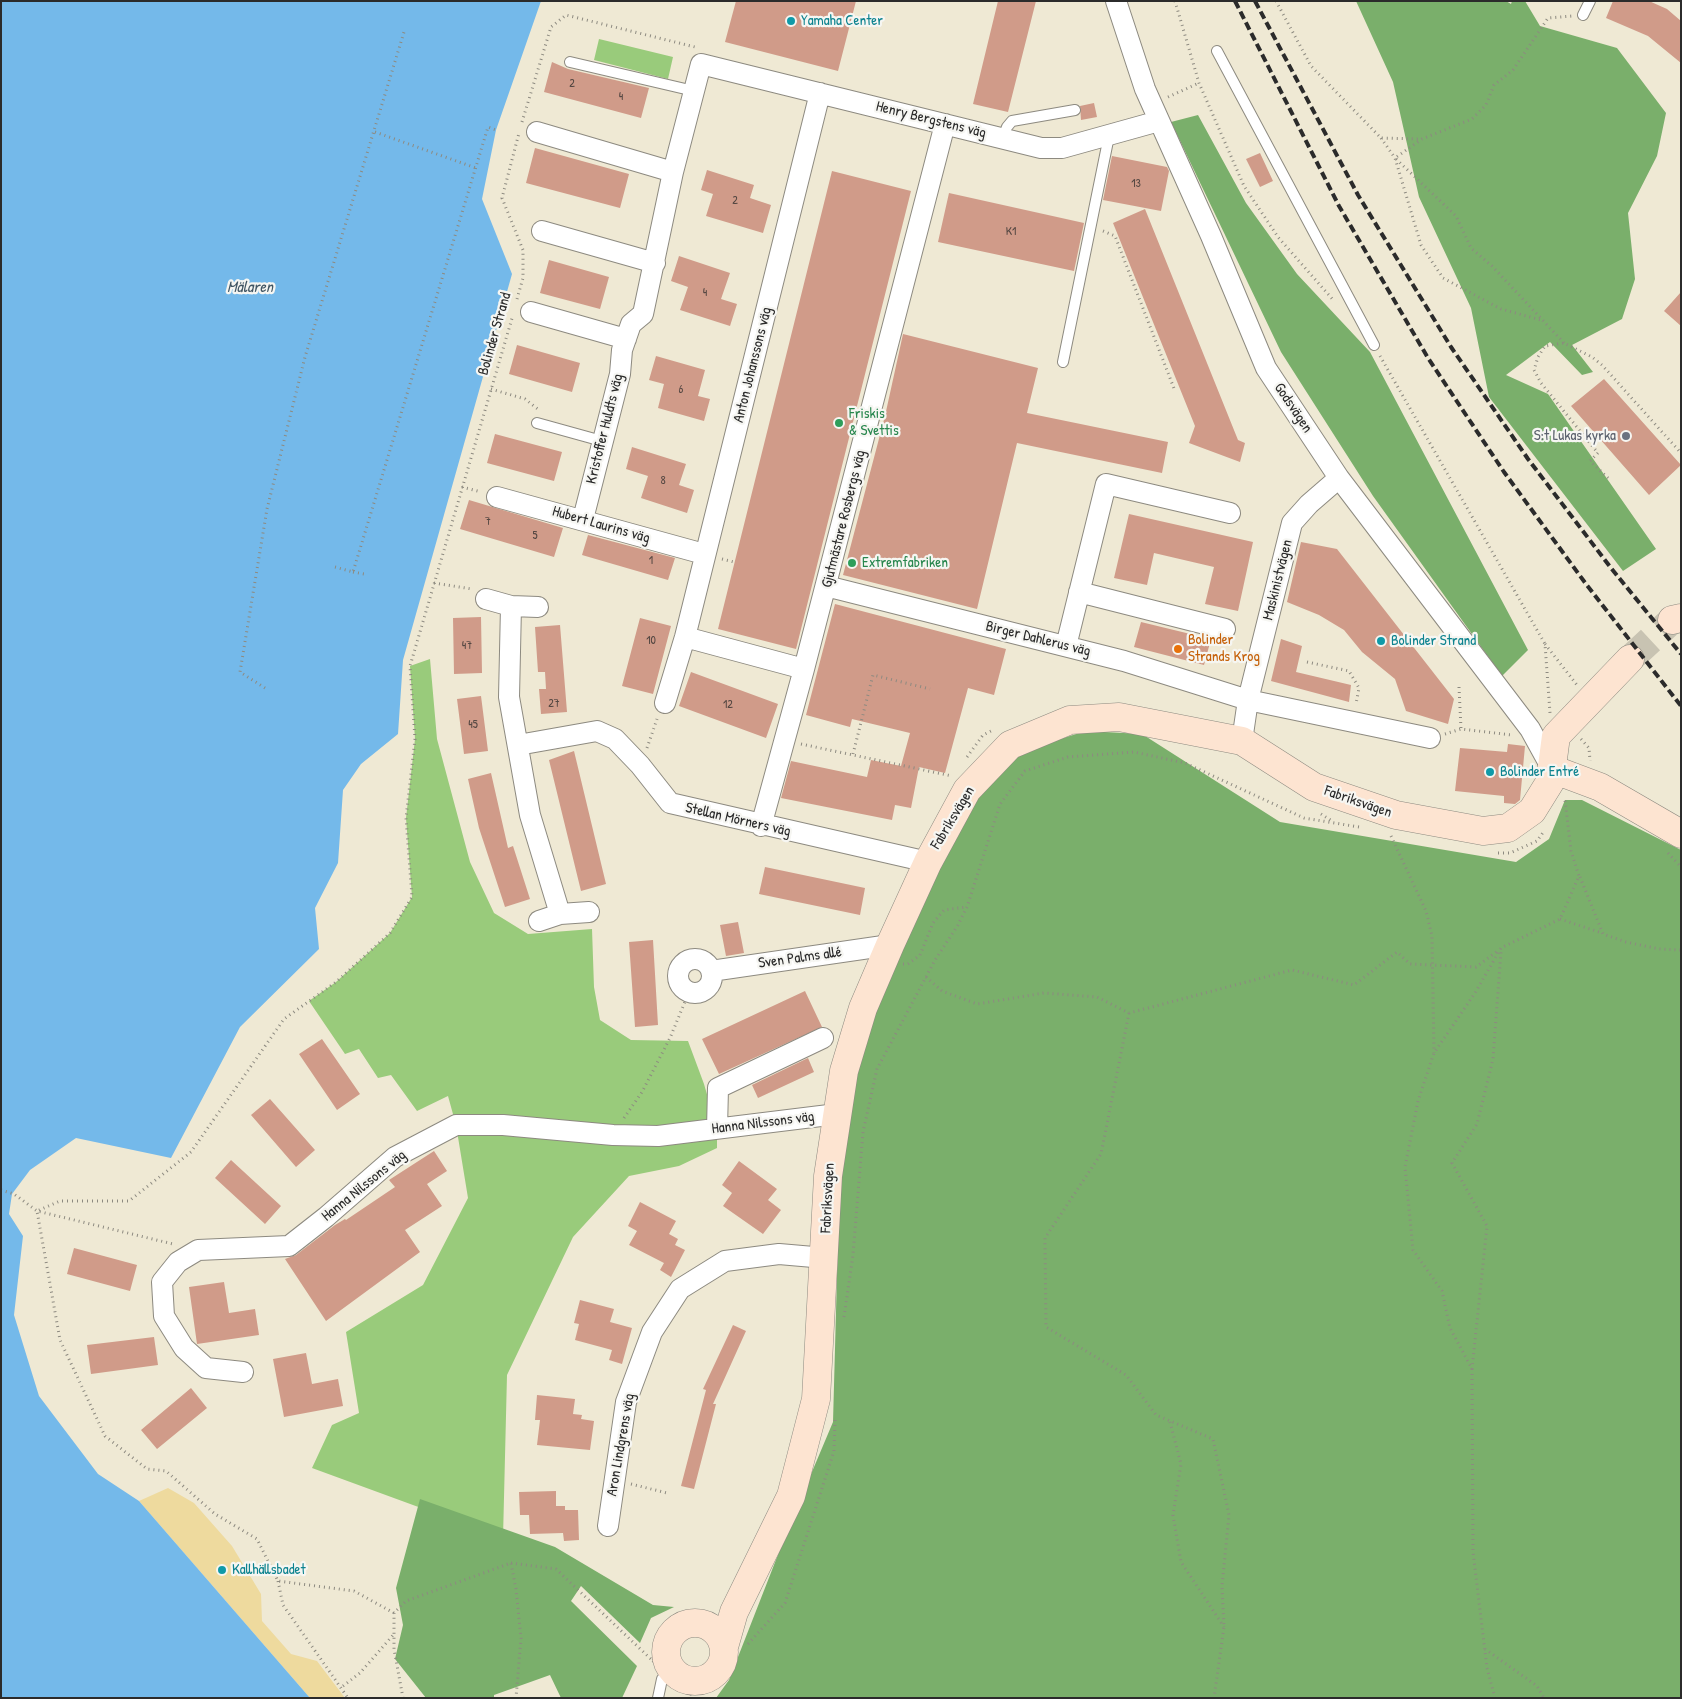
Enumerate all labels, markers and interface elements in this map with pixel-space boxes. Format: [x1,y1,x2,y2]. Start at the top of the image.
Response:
place label: Yamaha Center [801,12,883,30]
marker: Yamaha Center [785,15,797,27]
house number: 2 [569,77,575,91]
house number: 4 [619,90,623,104]
street label: Henry Bergstens väg [874,98,988,142]
house number: 13 [1131,177,1141,191]
house number: 2 [732,194,738,208]
house number: K1 [1006,225,1016,239]
water label: Mälaren [227,278,273,298]
house number: 4 [703,286,707,300]
street label: Bolinder Strand [475,291,515,377]
street label: Anton Johanssons väg [730,305,776,425]
street label: Kristoffer Huldts väg [583,372,627,486]
street label: Godsvägen [1270,380,1316,436]
house number: 6 [679,383,683,397]
place label: Friskis & Svettis [849,405,899,440]
marker: Friskis & Svettis [833,417,845,429]
place label: S:t Lukas kyrka [1534,427,1616,445]
marker: S:t Lukas kyrka [1620,430,1632,442]
street label: Gjutmästare Rosbergs väg [818,448,870,590]
house number: 8 [660,474,666,488]
street label: Hubert Laurins väg [550,502,652,548]
house number: 7 [485,515,491,529]
house number: 5 [532,529,538,543]
street label: Maskinistvägen [1259,538,1297,622]
house number: 1 [649,554,653,568]
place label: Extremfabriken [862,554,948,572]
marker: Extremfabriken [846,557,858,569]
street label: Birger Dahlerus väg [984,617,1092,661]
place label: Bolinder Strands Krog [1188,631,1260,666]
place label: Bolinder Strand [1391,632,1476,650]
house number: 10 [646,634,656,648]
marker: Bolinder Strand [1375,635,1387,647]
house number: 47 [462,639,472,653]
marker: Bolinder Strands Krog [1172,643,1184,655]
house number: 27 [548,697,560,711]
house number: 12 [723,698,733,712]
house number: 45 [468,718,478,732]
place label: Bolinder Entré [1500,763,1579,781]
marker: Bolinder Entré [1484,766,1496,778]
street label: Fabriksvägen [1322,782,1394,822]
street label: Fabriksvägen [927,783,979,853]
street label: Stellan Mörners väg [684,799,792,841]
street label: Sven Palms allé [757,943,843,973]
street label: Hanna Nilssons väg [711,1108,815,1138]
street label: Hanna Nilssons väg [318,1147,410,1225]
street label: Fabriksvägen [817,1163,839,1233]
street label: Aron Lindgrens väg [603,1392,639,1498]
place label: Kallhällsbadet [232,1561,306,1579]
marker: Kallhällsbadet [216,1564,228,1576]

